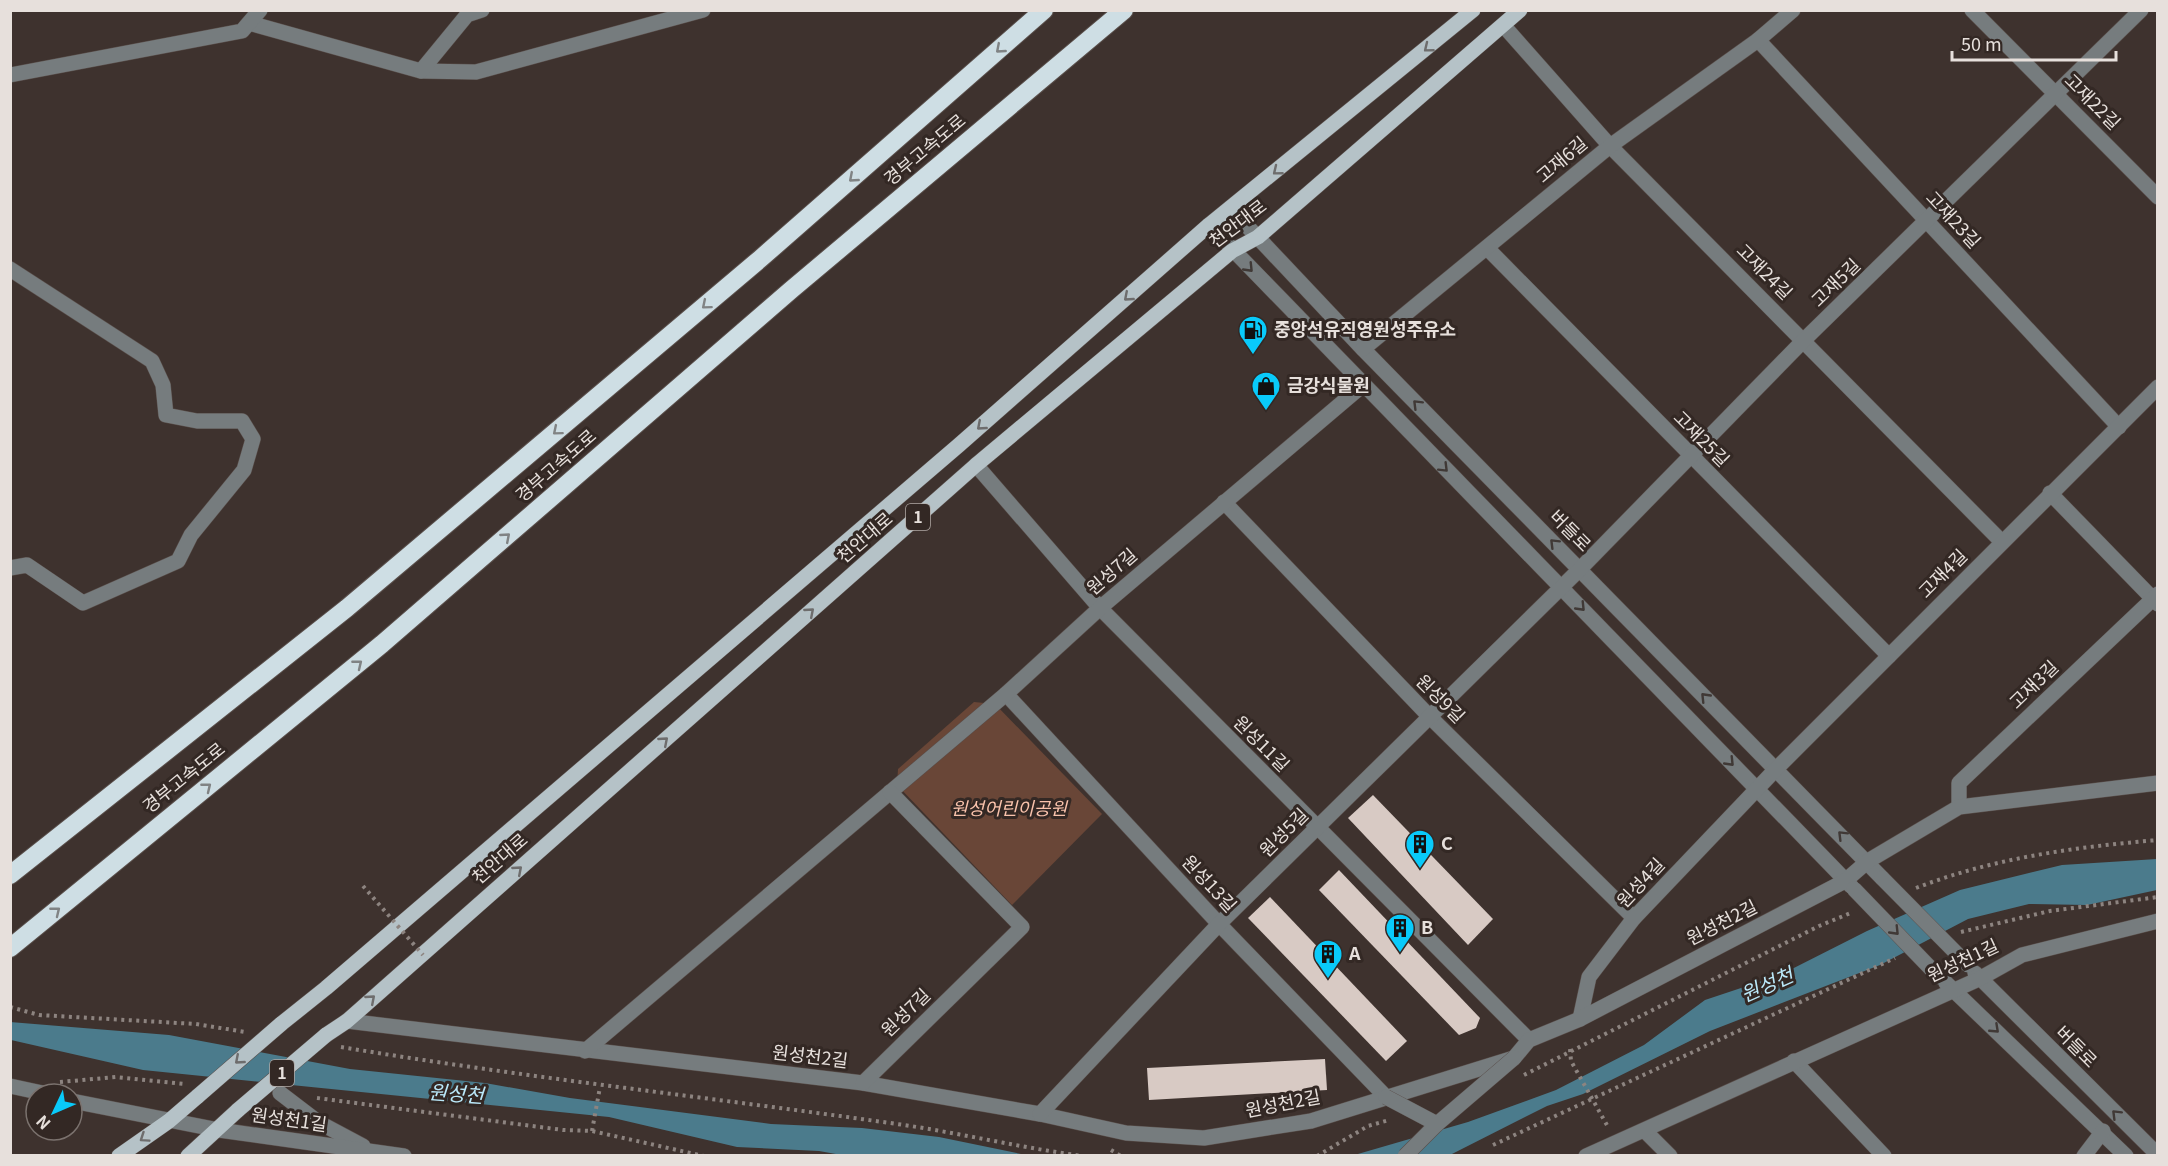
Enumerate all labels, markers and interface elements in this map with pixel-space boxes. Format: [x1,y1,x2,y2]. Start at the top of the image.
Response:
scale bar [1952,24,2116,62]
text: 50 m [1961,30,2002,56]
one-way arrow [1423,40,1434,51]
one-way arrow [996,42,1007,53]
street label: 고재22길 [2060,67,2127,134]
street label: 경부고속도로 [877,107,970,190]
street label: 고재6길 [1530,129,1592,188]
one-way arrow [1273,164,1284,175]
one-way arrow [849,171,860,182]
street label: 고재23길 [1921,184,1988,253]
street label: 천안대로 [1203,192,1271,253]
street label: 고재24길 [1732,237,1799,304]
street label: 고재5길 [1804,251,1865,312]
one-way arrow [1241,261,1252,272]
one-way arrow [1124,290,1135,301]
one-way arrow [702,298,713,309]
fuel station icon: 중앙석유직영원성주유소 [1237,314,1269,356]
place label: 중앙석유직영원성주유소 [1274,315,1456,341]
shop icon: 금강식물원 [1250,370,1282,412]
place label: 금강식물원 [1287,371,1370,397]
one-way arrow [1413,400,1424,410]
street label: 고재25길 [1669,404,1736,471]
one-way arrow [977,419,988,430]
street label: 경부고속도로 [509,422,601,507]
one-way arrow [553,424,564,435]
one-way arrow [1436,460,1447,471]
street label: 버들로 [1545,503,1598,556]
road number: 1 [906,504,930,530]
street label: 천안대로 [830,505,897,568]
one-way arrow [499,533,510,544]
one-way arrow [1550,539,1561,549]
street label: 원성7길 [1080,541,1142,600]
street label: 고재4길 [1911,542,1972,603]
one-way arrow [1573,599,1584,610]
one-way arrow [803,608,814,619]
street label: 고재3길 [2002,653,2063,714]
one-way arrow [351,660,362,671]
street label: 원성9길 [1411,667,1472,728]
one-way arrow [1701,693,1712,703]
street label: 원성11길 [1229,709,1296,776]
street label: 경부고속도로 [136,735,230,818]
one-way arrow [657,737,668,748]
one-way arrow [1723,755,1734,766]
one-way arrow [200,784,211,795]
park label: 원성어린이공원 [951,794,1068,820]
street label: 원성5길 [1252,801,1313,862]
street label: 천안대로 [465,826,532,889]
building icon: C [1404,828,1436,870]
place label: C [1441,829,1453,855]
one-way arrow [1839,832,1850,843]
street label: 원성13길 [1177,848,1244,917]
street label: 원성4길 [1610,851,1669,912]
one-way arrow [511,866,521,877]
street label: 원성천2길 [1681,892,1761,950]
one-way arrow [49,907,60,918]
building icon: B [1384,912,1416,954]
place label: B [1421,913,1433,939]
one-way arrow [1887,923,1898,934]
street label: 원성천1길 [1922,931,2002,987]
building icon: A [1312,938,1344,980]
place label: A [1348,939,1361,965]
water label: 원성천 [1735,958,1800,1008]
street label: 원성7길 [874,981,935,1042]
one-way arrow [365,995,375,1006]
street label: 버들로 [2051,1019,2104,1072]
one-way arrow [1988,1022,1999,1033]
street label: 원성천2길 [771,1037,850,1073]
one-way arrow [236,1053,246,1064]
road number: 1 [270,1060,294,1086]
water label: 원성천 [428,1076,487,1109]
north arrow [24,1082,84,1142]
street label: 원성천2길 [1243,1082,1323,1122]
street label: 원성천1길 [250,1100,329,1136]
text: N [30,1110,55,1136]
one-way arrow [2112,1110,2123,1120]
one-way arrow [140,1131,150,1143]

